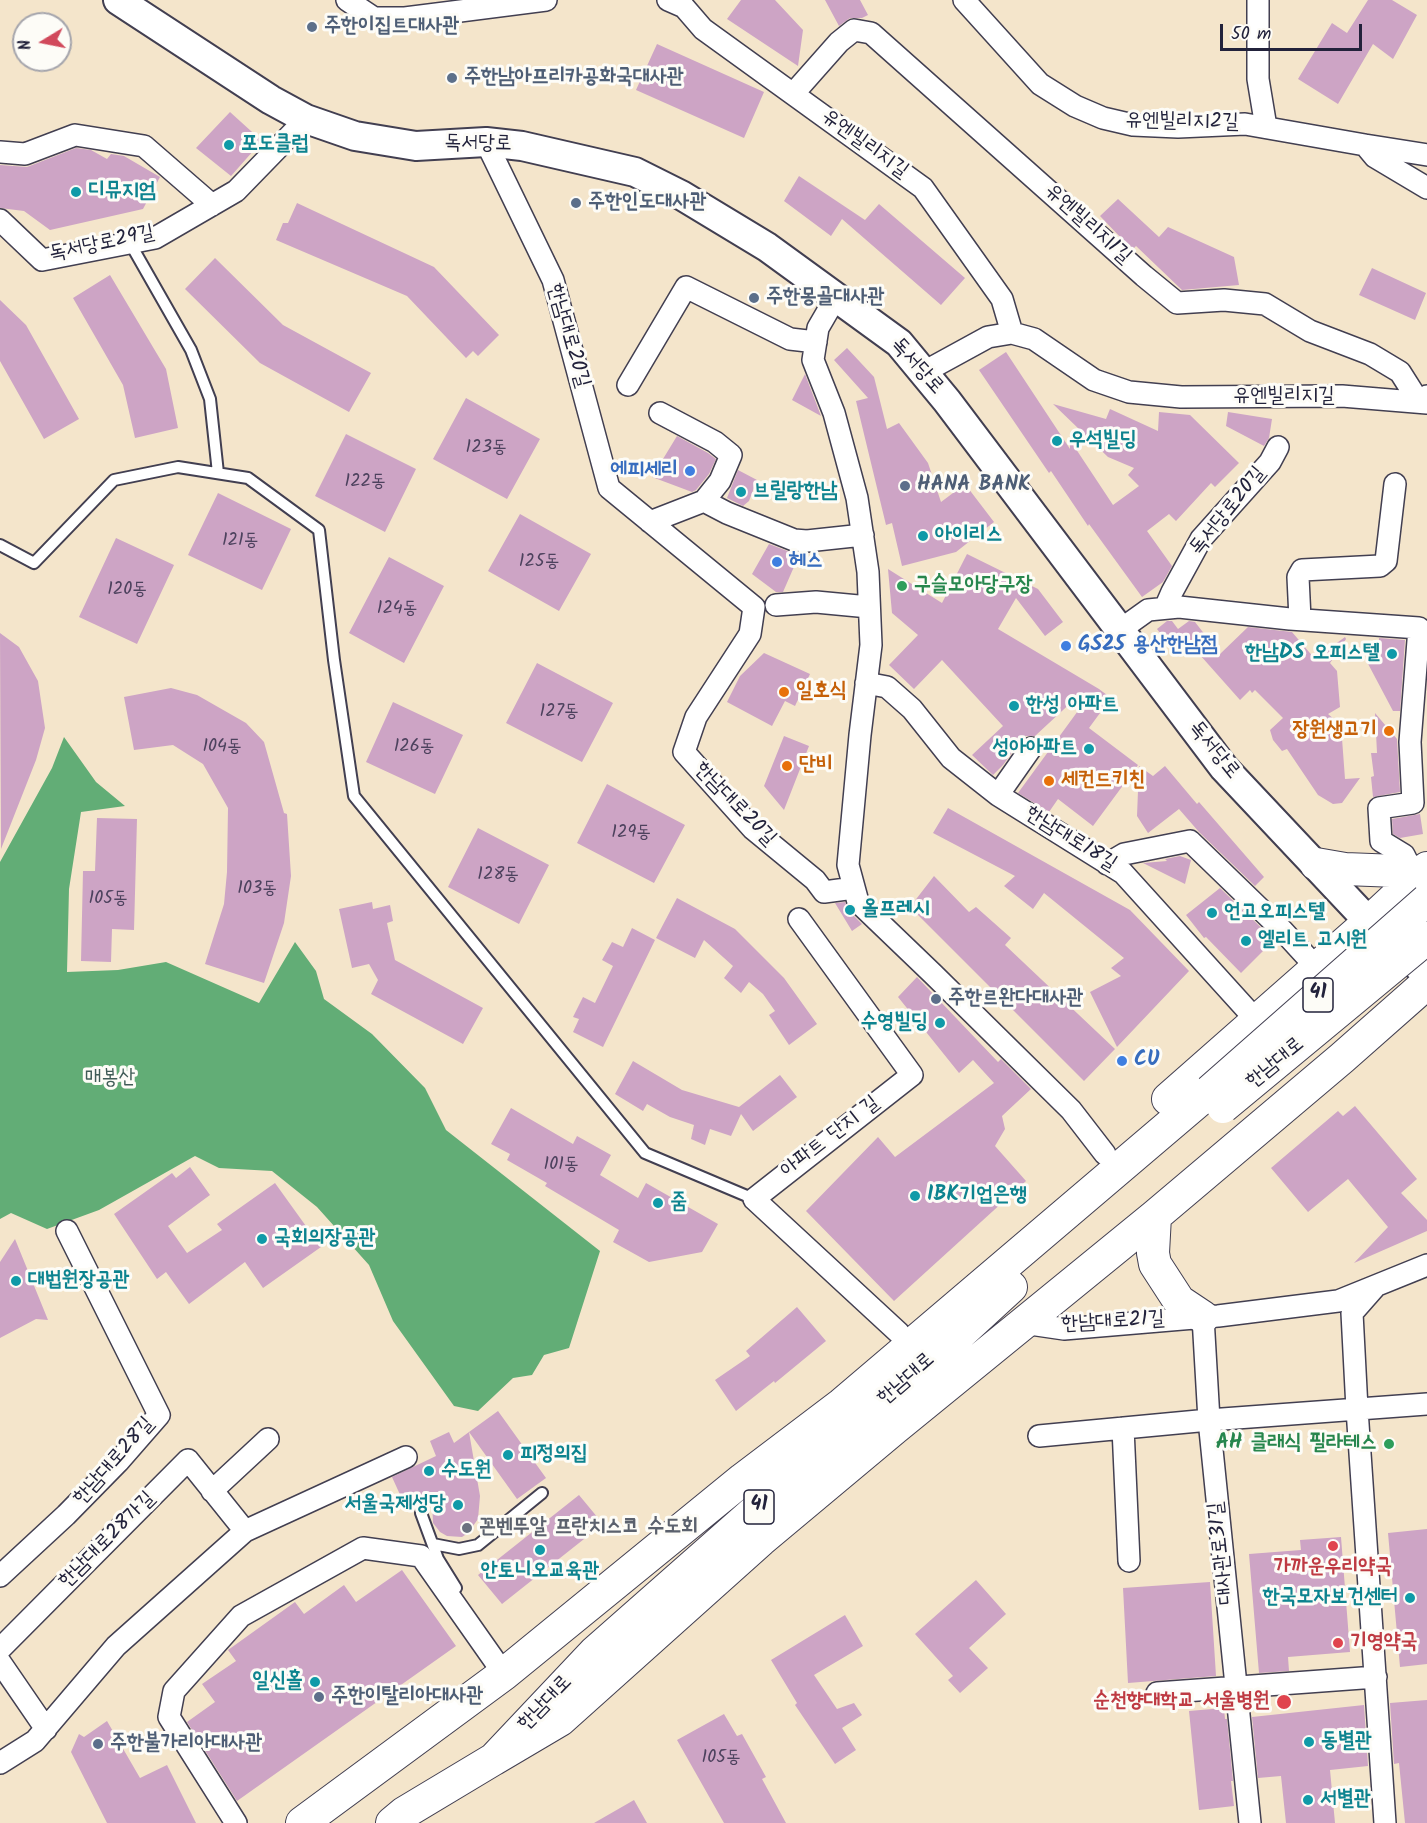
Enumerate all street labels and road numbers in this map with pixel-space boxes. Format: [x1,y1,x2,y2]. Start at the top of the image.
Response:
street label: 유엔빌리지길 [816,105,912,185]
street label: 유엔빌리지2길 [1125,109,1239,137]
street label: 독서당로 [444,132,512,158]
street label: 유엔빌리지1길 [1038,180,1136,270]
street label: 독서당로29길 [47,222,157,268]
street label: 한남대로20길 [540,281,594,391]
street label: 독서당로 [884,333,948,401]
street label: 유엔빌리지길 [1233,384,1335,410]
street label: 독서당로20길 [1185,462,1273,562]
street label: 독서당로 [1182,717,1244,785]
street label: 한남대로20길 [688,758,780,852]
street label: 한남대로18길 [1019,802,1121,878]
road number: 41 [1303,978,1333,1012]
street label: 한남대로 [1242,1033,1310,1095]
street label: 아파트 단지 길 [777,1092,885,1184]
street label: 한남대로21길 [1061,1308,1165,1338]
street label: 한남대로 [873,1348,941,1412]
street label: 한남대로28길 [69,1413,161,1511]
street label: 한남대로28가길 [54,1487,162,1595]
road number: 41 [744,1490,774,1524]
street label: 대사관로31길 [1205,1500,1241,1606]
street label: 한남대로 [513,1671,579,1737]

